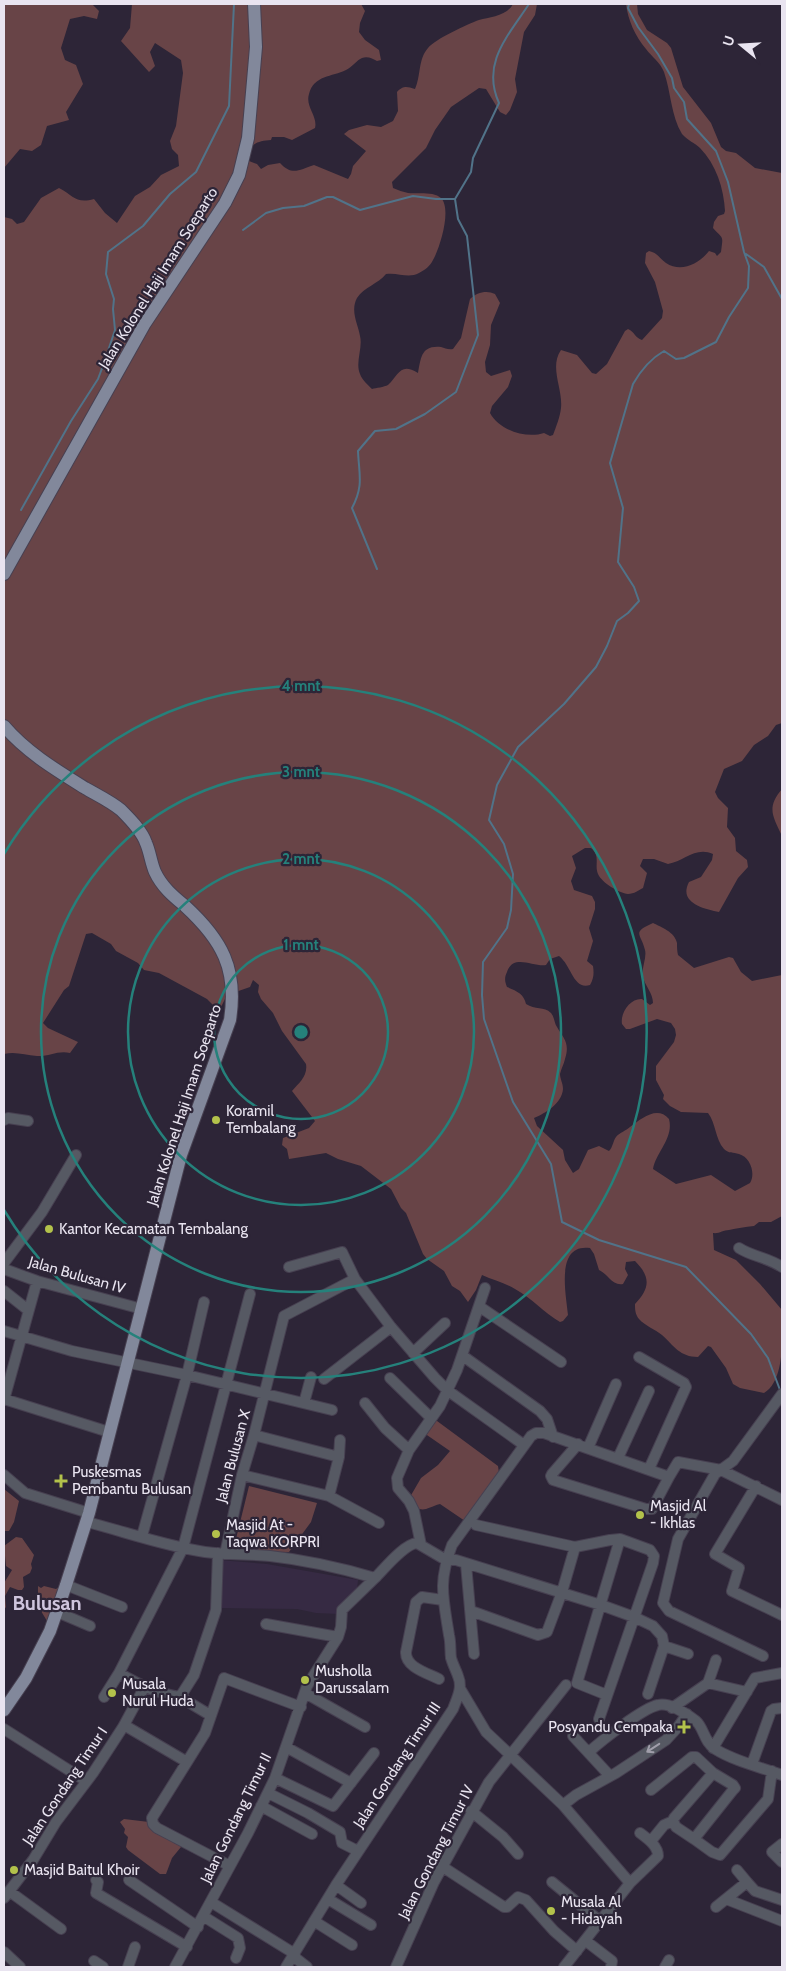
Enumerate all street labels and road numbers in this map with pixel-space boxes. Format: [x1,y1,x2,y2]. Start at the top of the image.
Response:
street label: Jalan Kolonel Haji Imam Soeparto [94,184,221,373]
street label: Jalan Kolonel Haji Imam Soeparto [143,1002,225,1209]
street label: Jalan Bulusan IV [26,1252,128,1298]
street label: Jalan Bulusan X [212,1407,254,1505]
street label: Jalan Gondang Timur III [349,1699,444,1832]
street label: Jalan Gondang Timur I [18,1723,111,1849]
street label: Jalan Gondang Timur II [196,1750,275,1887]
street label: Jalan Gondang Timur IV [394,1781,478,1923]

